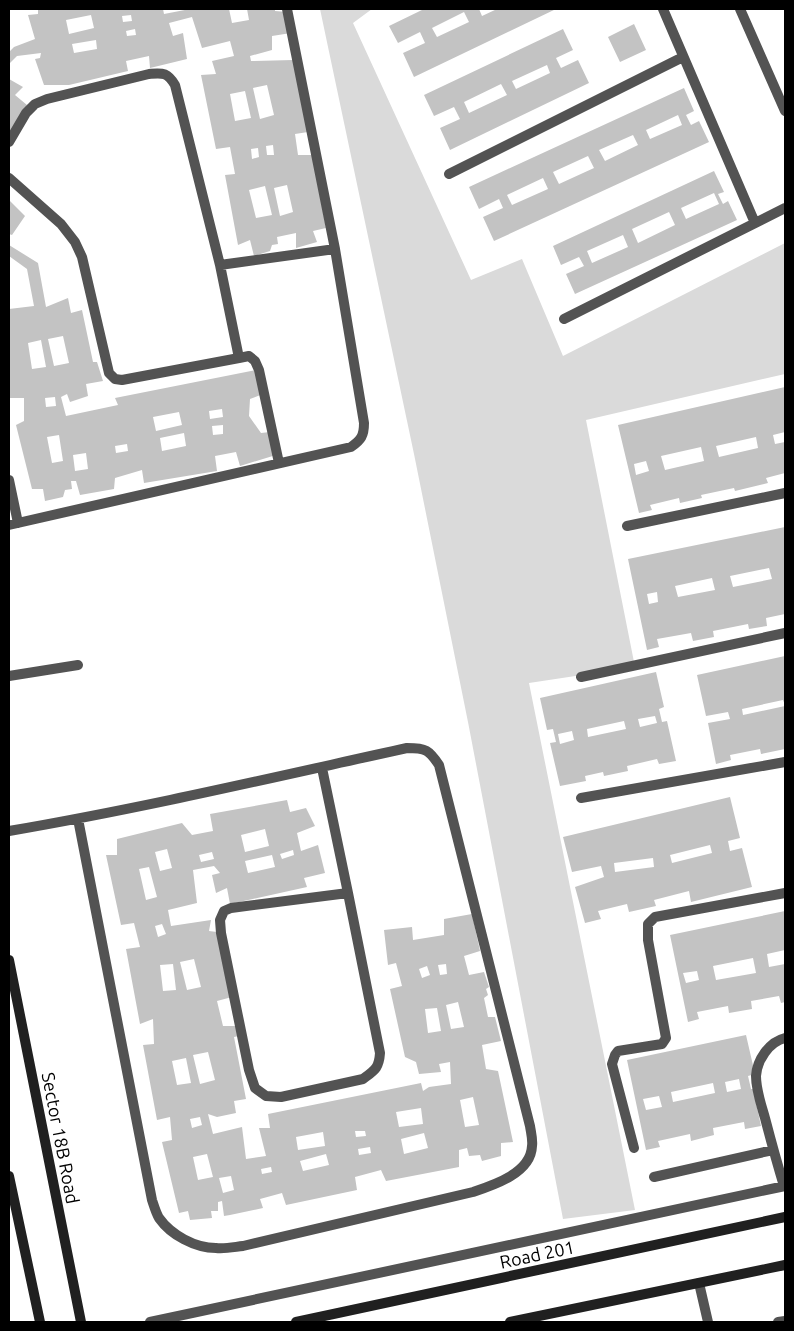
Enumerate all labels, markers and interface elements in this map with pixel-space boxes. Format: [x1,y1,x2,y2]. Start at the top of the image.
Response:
street label: Sector 18B Road [38,1071,84,1205]
street label: Road 201 [498,1236,576,1272]

